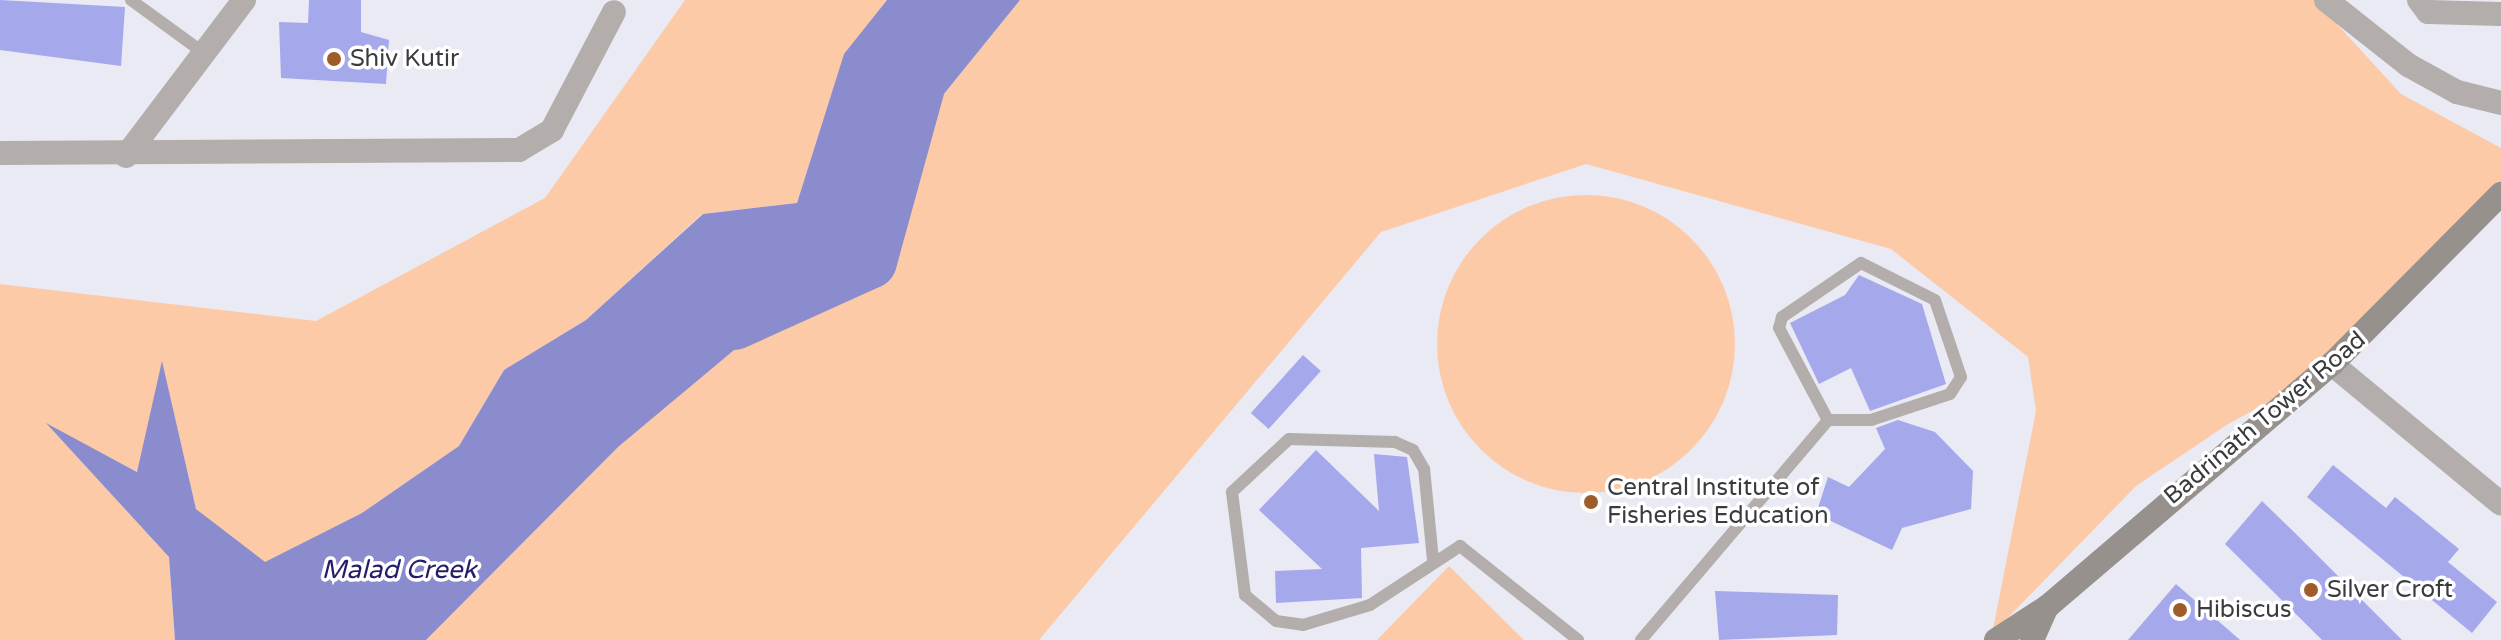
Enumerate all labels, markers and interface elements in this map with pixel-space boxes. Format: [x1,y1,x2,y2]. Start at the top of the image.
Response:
place label: Shiv Kutir [350,45,459,73]
marker: Shiv Kutir [325,50,343,68]
street label: Badrinath Tower Road [2158,325,2372,511]
place label: Central Institute of Fisheries Education [1607,474,1829,530]
marker: Central Institute of Fisheries Education [1582,493,1600,511]
water label: Malad Creek [321,554,477,586]
place label: Silver Croft [2327,576,2453,604]
marker: Silver Croft [2302,581,2320,599]
place label: Hibiscus [2196,596,2291,624]
marker: Hibiscus [2171,601,2189,619]

